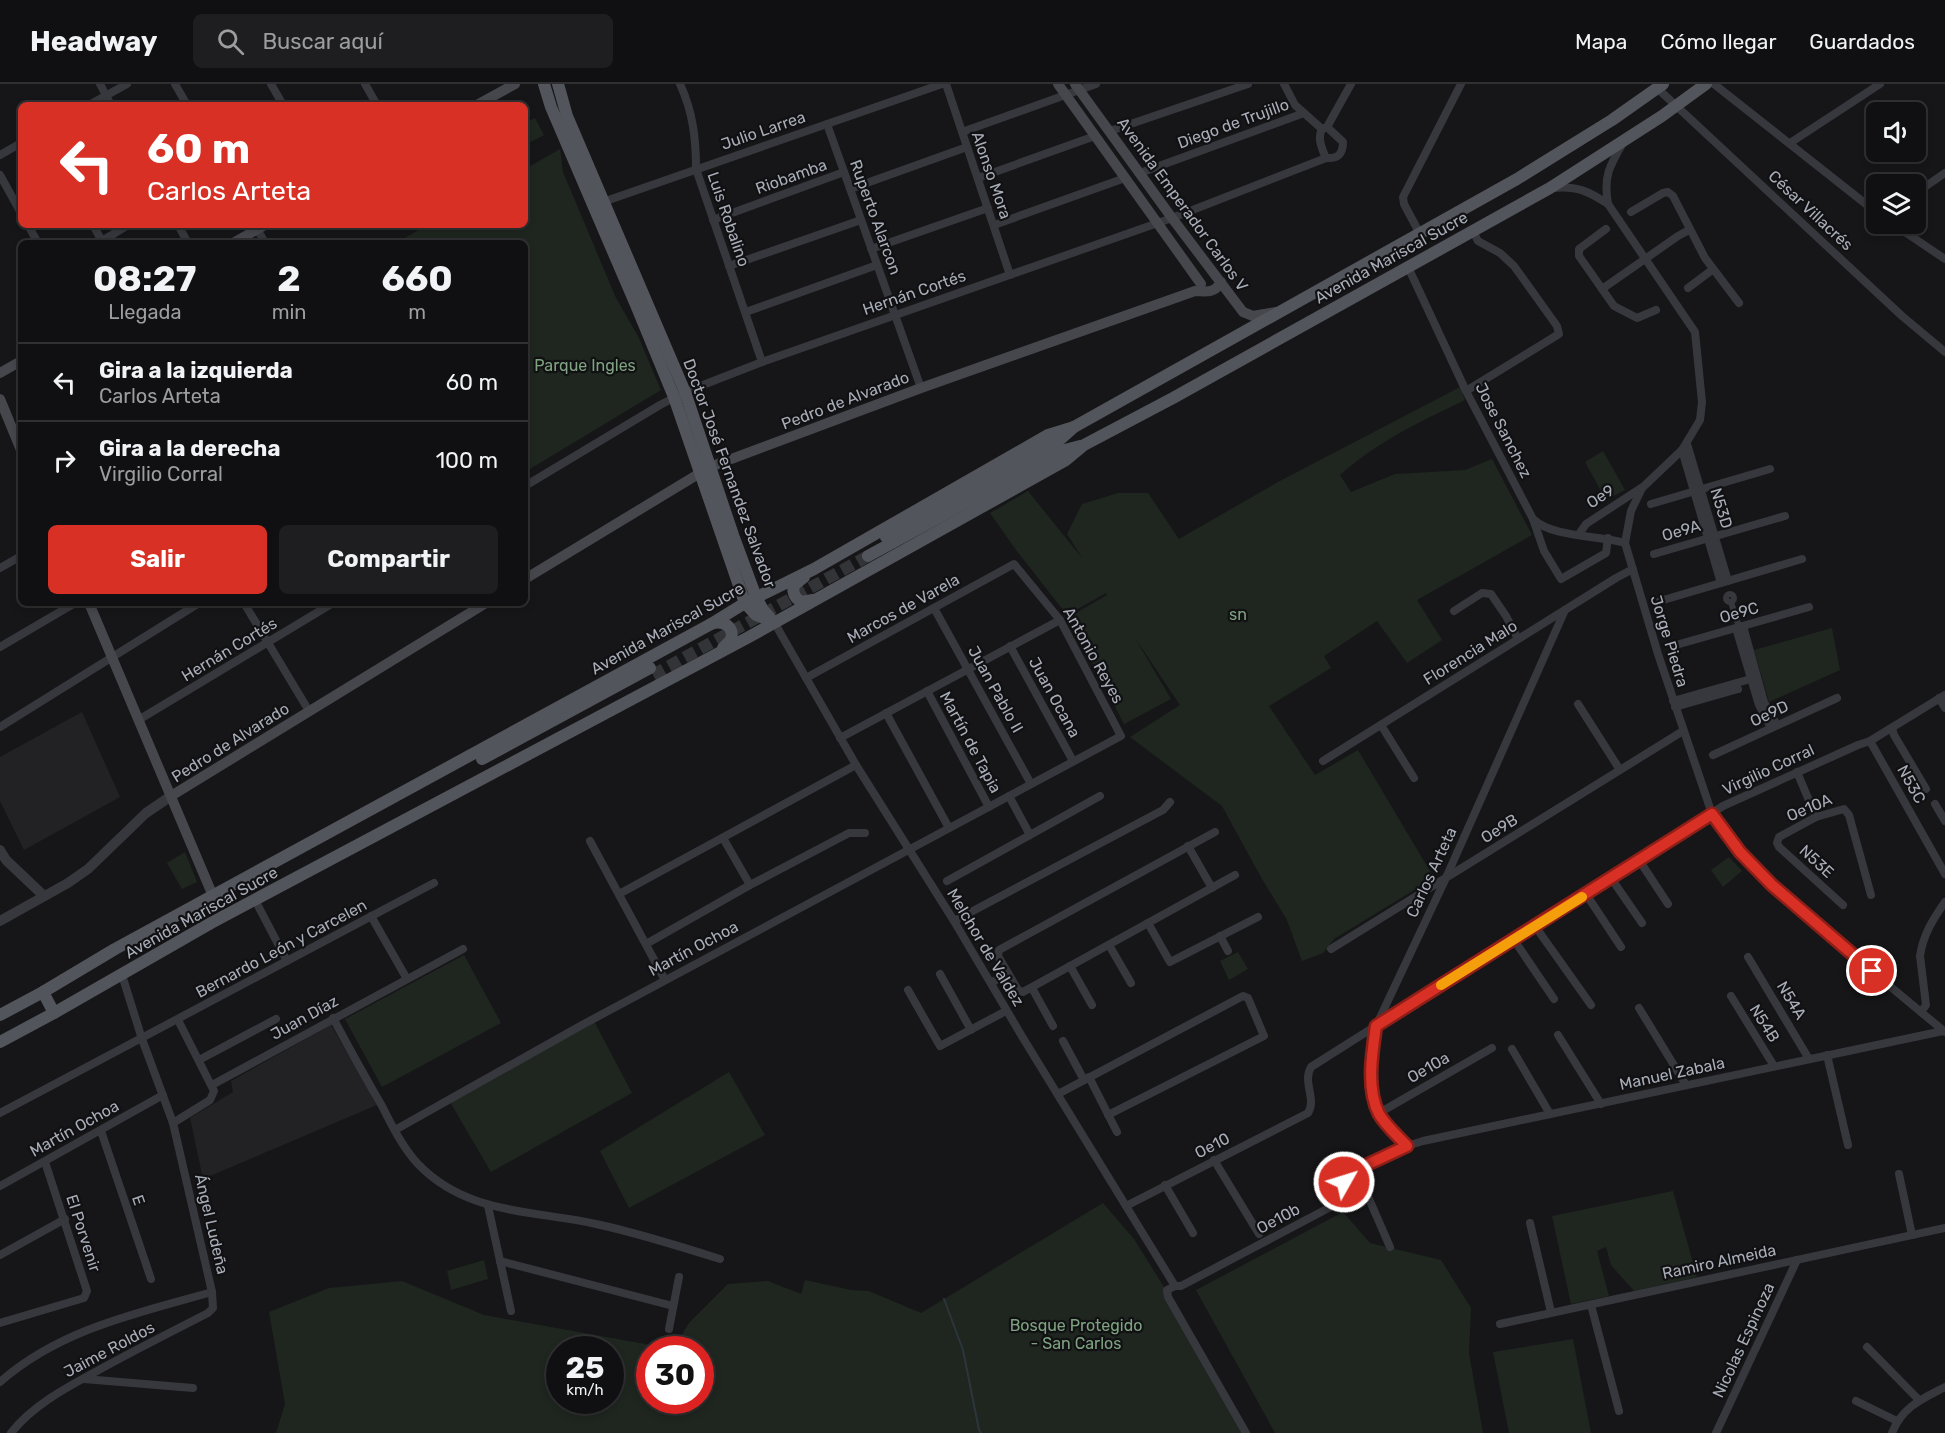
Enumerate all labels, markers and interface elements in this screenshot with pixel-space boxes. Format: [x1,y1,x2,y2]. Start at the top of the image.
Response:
search box [193,14,613,68]
text: Headway [30,25,157,58]
icon: search [214,25,247,58]
text: Buscar aquí [262,28,383,55]
text: Mapa [1575,29,1627,54]
text: Cómo llegar [1660,29,1776,54]
text: Guardados [1809,29,1915,54]
street label: Diego de Trujillo [1175,95,1291,152]
map controls [1866,102,1926,234]
button: sound [1866,102,1926,162]
street label: Julio Larrea [718,107,808,154]
street label: Avenida Emperador Carlos V [1113,114,1252,295]
text: 60 m [147,124,250,174]
icon: left [48,126,126,204]
street label: Alonso Mora [968,129,1015,221]
street label: Riobamba [753,155,829,198]
street label: Ruperto Alarcon [846,157,905,277]
street label: César Villacrés [1764,166,1857,254]
street label: Luis Robalino [703,169,754,269]
button: layers [1866,174,1926,234]
text: Carlos Arteta [147,175,311,207]
street label: Avenida Mariscal Sucre [1311,207,1471,307]
text: 08:27 [93,257,197,300]
text: 2 [277,257,301,300]
text: 660 [381,257,453,300]
street label: Hernán Cortés [860,266,968,319]
text: Llegada [108,300,181,324]
text: min [272,300,306,324]
text: m [408,300,426,324]
park label: Parque Ingles [534,356,636,375]
street label: Doctor José Fernandez Salvador [679,356,780,590]
text: Gira a la izquierda [99,357,293,384]
icon: left [48,366,81,399]
street label: Pedro de Alvarado [779,367,912,434]
text: 60 m [446,369,498,396]
street label: Jose Sanchez [1471,379,1536,481]
text: Carlos Arteta [99,384,221,408]
text: Gira a la derecha [99,435,280,462]
icon: right [48,444,81,477]
text: 100 m [436,447,498,474]
text: Virgilio Corral [99,462,223,486]
street label: Oe9 [1583,480,1618,512]
street label: N53D [1706,486,1737,531]
street label: Oe9A [1660,516,1703,545]
button: Salir [48,525,267,594]
button: Compartir [279,525,498,594]
street label: Marcos de Varela [844,570,963,647]
street label: Avenida Mariscal Sucre [587,578,747,678]
street label: Jorge Piedra [1647,593,1693,689]
street label: Oe9C [1717,598,1761,627]
street label: Antonio Reyes [1059,604,1128,707]
park label: sn [1229,605,1247,624]
street label: Hernán Cortés [178,613,280,685]
street label: Florencia Malo [1420,616,1521,689]
street label: Juan Pablo II [964,642,1027,736]
street label: Juan Ocana [1025,654,1084,741]
street label: Martín de Tapia [936,688,1005,796]
street label: Oe9D [1747,696,1791,731]
street label: Pedro de Alvarado [168,699,293,786]
street label: Virgilio Corral [1719,740,1817,799]
street label: N53C [1893,762,1930,807]
street label: Oe10A [1784,789,1835,825]
street label: Oe9B [1477,810,1521,847]
street label: Carlos Arteta [1402,824,1461,920]
street label: N53E [1795,841,1838,882]
street label: Avenida Mariscal Sucre [121,862,281,962]
street label: Melchor de Valdez [943,885,1028,1010]
street label: Bernardo León y Carcelen [192,895,370,1002]
street label: Martín Ochoa [645,917,741,980]
pin [1846,945,1897,996]
icon: arrive [1855,954,1888,987]
street label: N54A [1773,978,1810,1023]
street label: Juan Díaz [267,991,341,1044]
street label: N54B [1746,1001,1784,1046]
street label: Oe10a [1404,1048,1453,1087]
street label: Manuel Zabala [1618,1053,1726,1094]
street label: Martín Ochoa [26,1096,122,1161]
street label: Oe10 [1192,1129,1233,1162]
position arrow [1312,1150,1376,1214]
street label: Ángel Ludeña [191,1172,232,1276]
street label: El Porvenir [62,1192,105,1274]
street label: E [128,1192,149,1208]
street label: Oe10b [1253,1199,1303,1238]
street label: Ramiro Almeida [1660,1240,1778,1283]
street label: Nicolas Espinoza [1708,1280,1778,1401]
park label: Bosque Protegido - San Carlos [1010,1316,1142,1353]
street label: Jaime Roldos [61,1318,158,1381]
speed limit sign: 30 [636,1336,714,1414]
text: 25 [566,1350,604,1386]
text: km/h [566,1381,604,1399]

